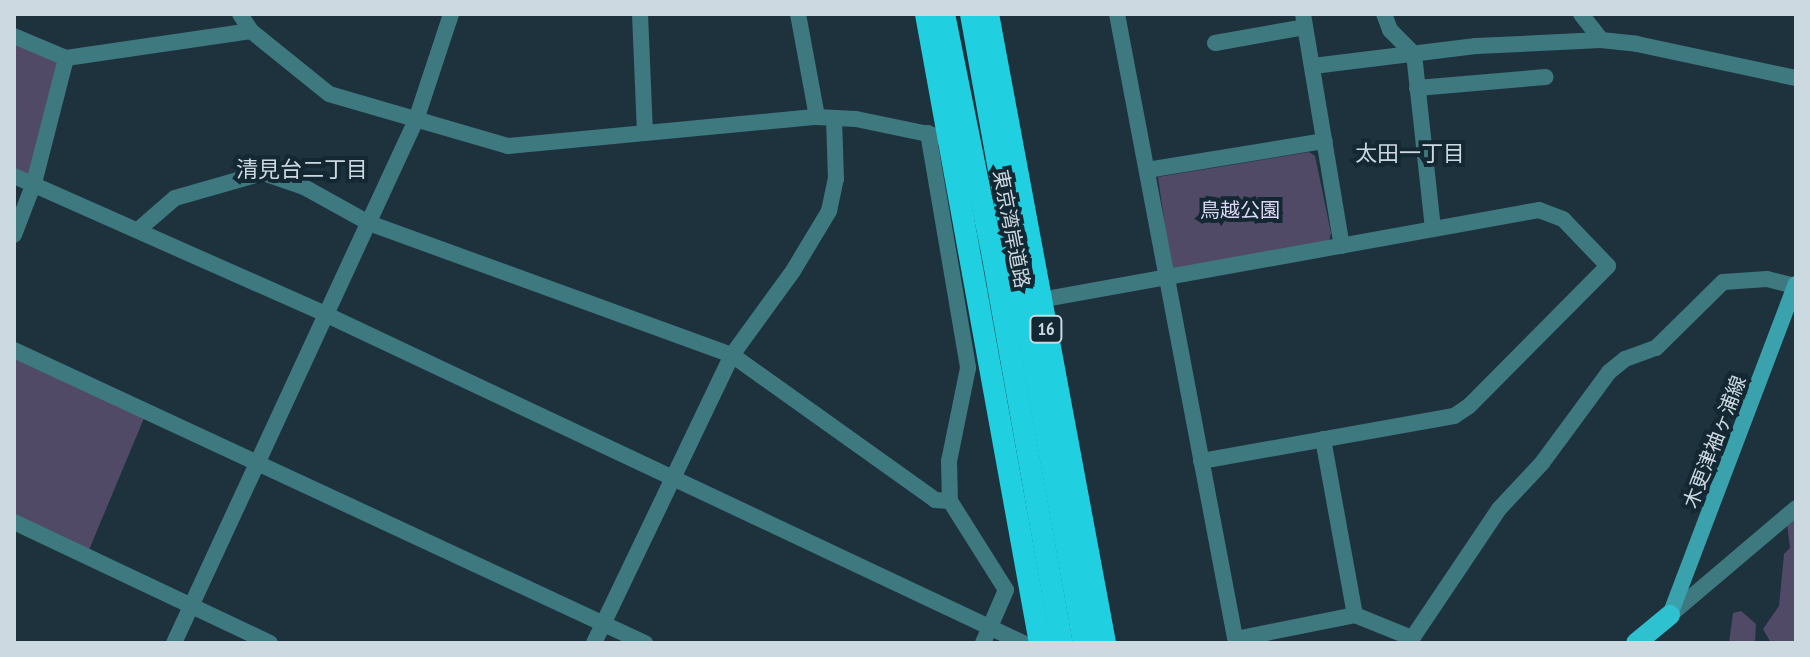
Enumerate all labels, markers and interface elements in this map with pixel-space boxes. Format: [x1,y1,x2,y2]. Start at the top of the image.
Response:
district label: 太田一丁目 [1355,141,1465,167]
district label: 清見台二丁目 [236,157,368,183]
street label: 東京湾岸道路 [988,168,1034,290]
park label: 鳥越公園 [1200,198,1280,222]
road number: 16 [1028,315,1064,343]
street label: 木更津袖ヶ浦線 [1679,372,1751,512]

